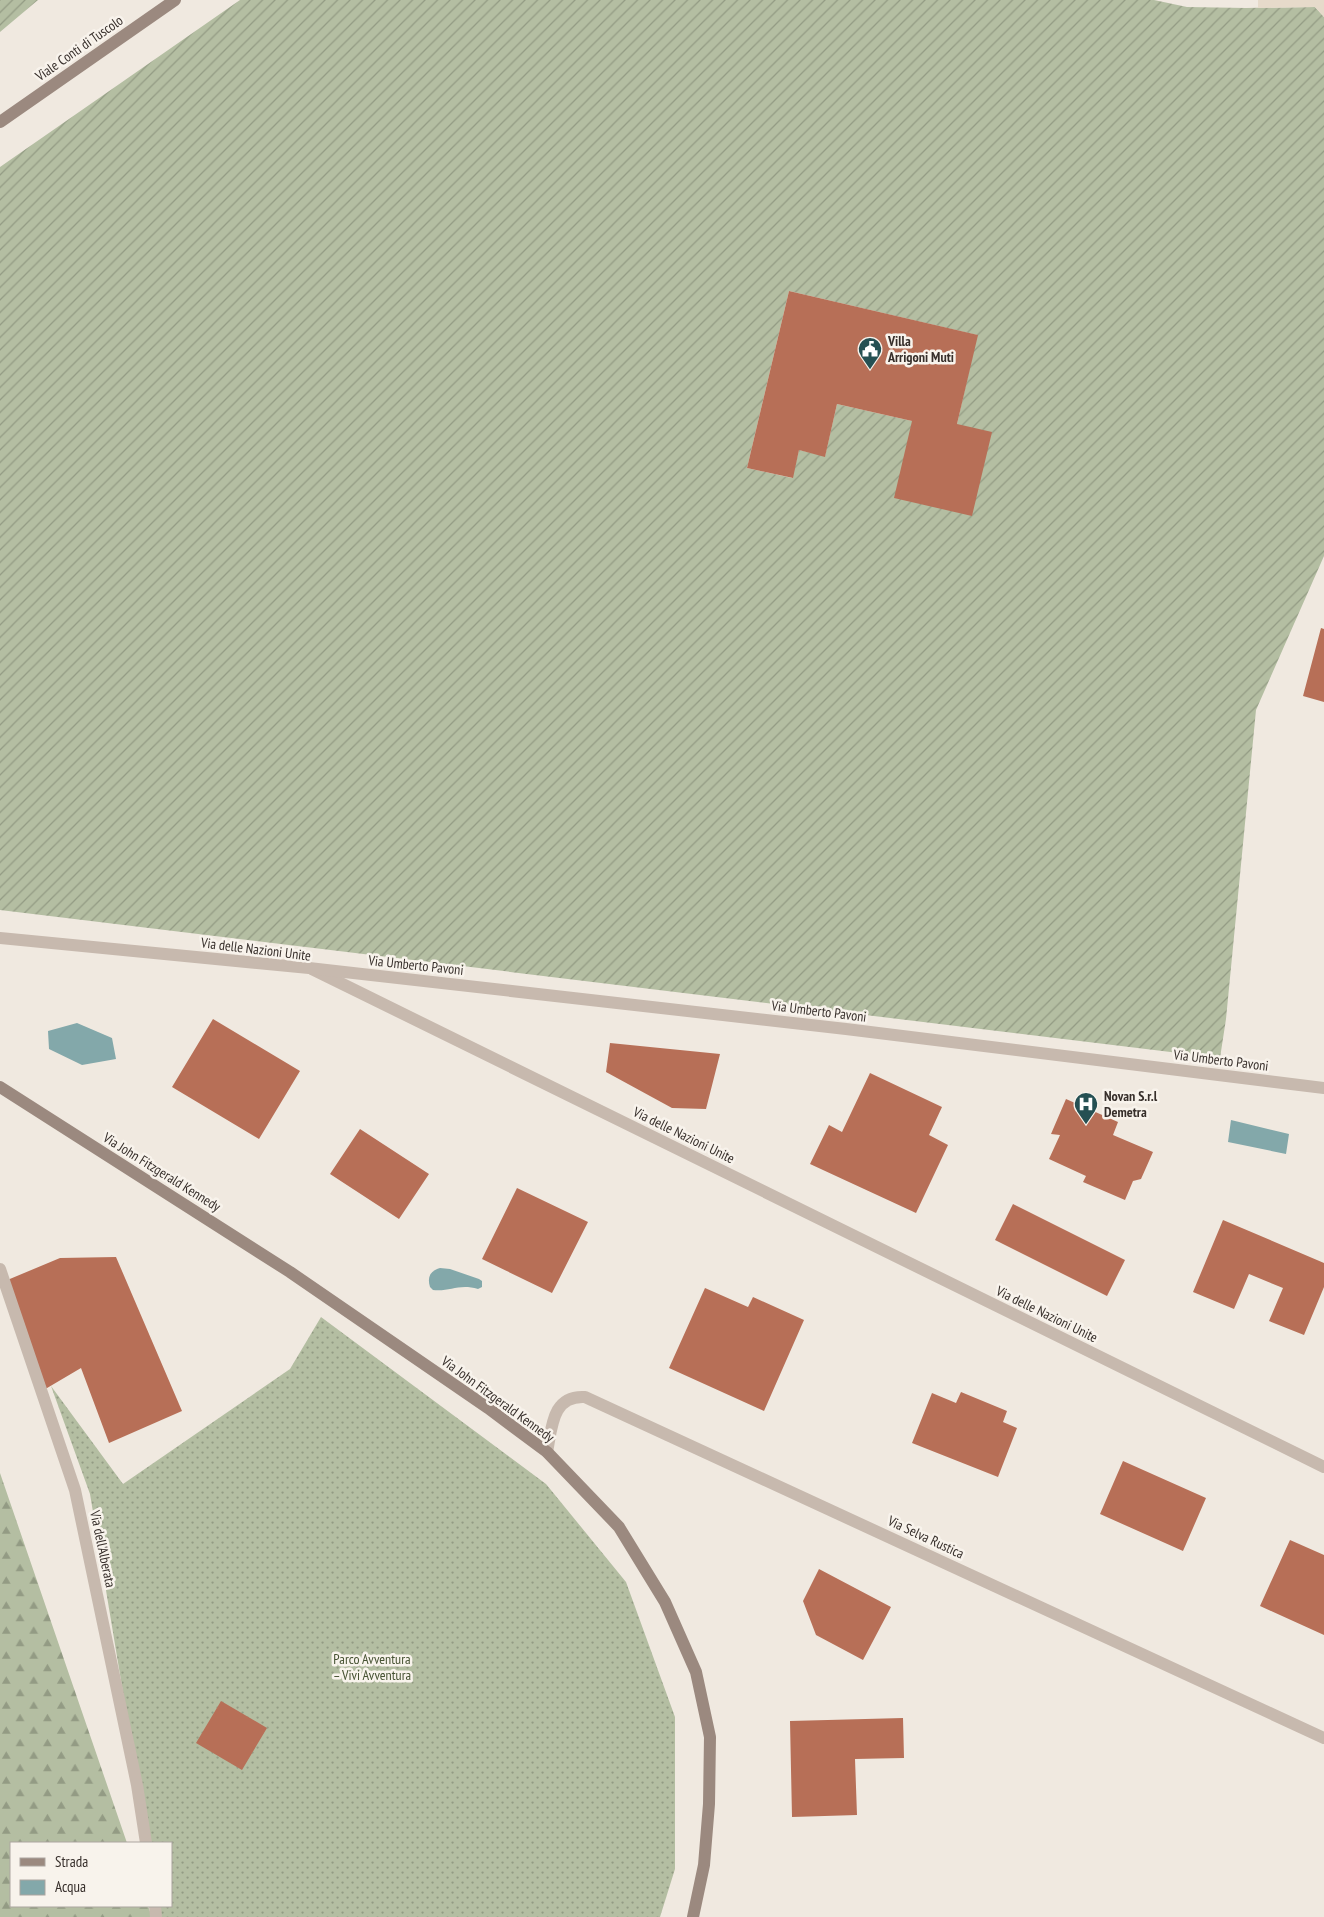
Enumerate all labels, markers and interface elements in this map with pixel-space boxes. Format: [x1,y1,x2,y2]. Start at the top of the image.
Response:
street label: Viale Conti di Tuscolo [31,11,126,85]
place label: Villa Arrigoni Muti [887,332,954,366]
public building icon: Villa Arrigoni Muti [857,336,883,370]
street label: Via delle Nazioni Unite [199,933,312,965]
street label: Via Umberto Pavoni [367,951,464,979]
street label: Via Umberto Pavoni [770,996,867,1026]
street label: Via Umberto Pavoni [1172,1045,1269,1075]
place label: Novan S.r.l Demetra [1104,1087,1158,1121]
hospital icon: Novan S.r.l Demetra [1073,1091,1099,1125]
street label: Via delle Nazioni Unite [629,1102,738,1167]
street label: Via John Fitzgerald Kennedy [99,1128,225,1216]
street label: Via delle Nazioni Unite [992,1281,1101,1346]
street label: Via John Fitzgerald Kennedy [437,1351,559,1447]
street label: Via dell'Alberata [86,1508,120,1589]
street label: Via Selva Rustica [884,1511,967,1563]
park label: Parco Avventura – Vivi Avventura [333,1650,411,1684]
legend [10,1842,172,1907]
text: Strada [55,1852,88,1871]
text: Acqua [55,1877,86,1896]

